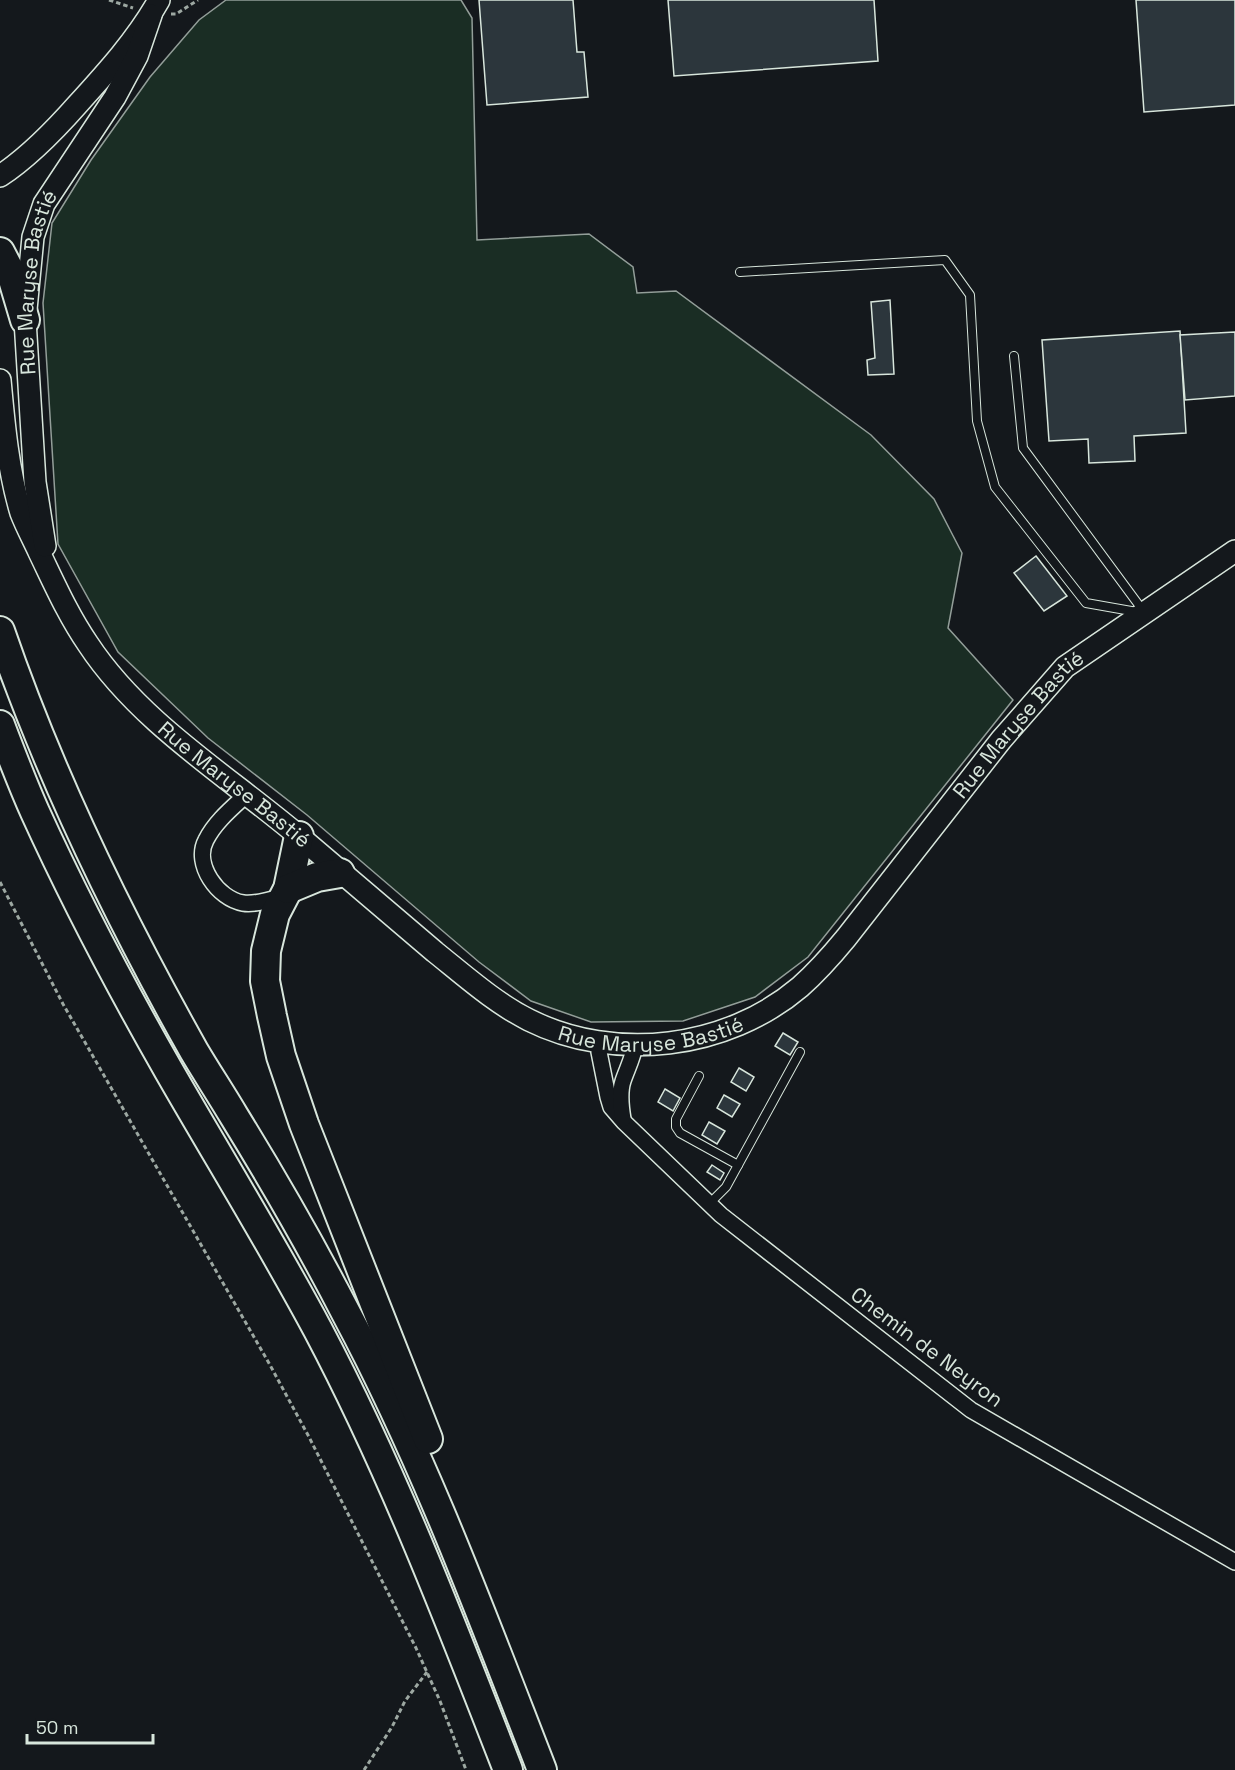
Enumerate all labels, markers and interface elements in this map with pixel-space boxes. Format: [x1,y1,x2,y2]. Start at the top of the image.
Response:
street label: Rue Maryse Bastié [11,184,63,376]
street label: Rue Maryse Bastié [946,644,1089,804]
street label: Rue Maryse Bastié [153,715,317,853]
street label: Rue Maryse Bastié [555,1010,747,1058]
street label: Chemin de Neyron [846,1280,1009,1413]
scale bar [27,1707,153,1745]
text: 50 m [36,1716,78,1739]

